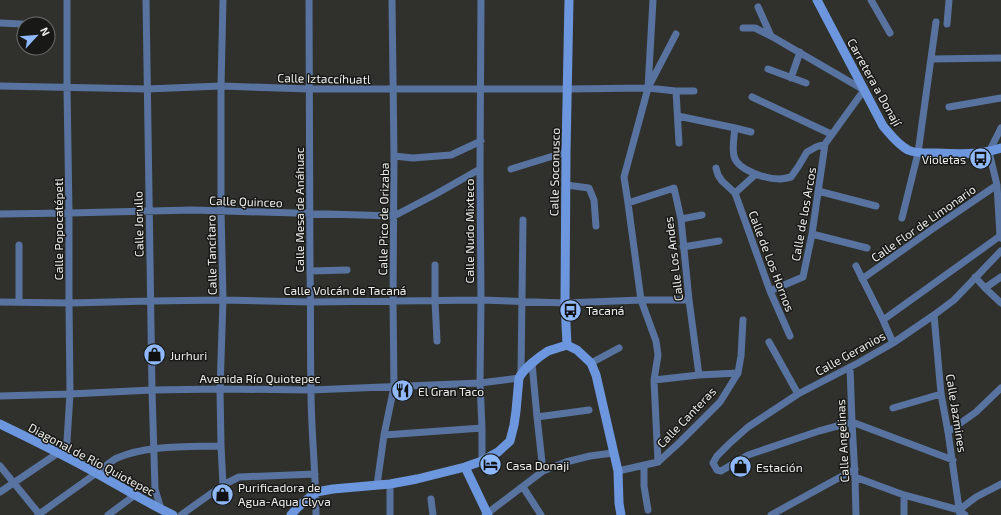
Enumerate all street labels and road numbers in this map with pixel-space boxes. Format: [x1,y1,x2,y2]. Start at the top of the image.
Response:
street label: Carretera a Donají [844,36,905,130]
street label: Calle Iztaccíhuatl [277,70,371,86]
street label: Calle Soconusco [546,128,562,216]
street label: Calle Mesa de Anáhuac [292,147,306,273]
street label: Calle Pico de Orizaba [375,162,391,276]
street label: Calle de los Arcos [788,166,818,262]
street label: Calle Popocatépetl [51,177,65,280]
street label: Calle Nudo Mixteco [462,178,476,283]
street label: Calle Flor de Limonario [868,181,978,264]
street label: Calle Jorullo [130,191,146,257]
street label: Calle Quinceo [209,193,283,210]
street label: Calle de Los Hornos [746,209,798,313]
street label: Calle Tancítaro [203,215,219,295]
street label: Calle Los Andes [661,216,685,302]
street label: Calle Volcán de Tacaná [284,283,406,297]
street label: Calle Geranios [813,328,887,378]
street label: Avenida Río Quiotepec [200,371,321,386]
street label: Calle Jazmines [944,373,970,453]
street label: Calle Canteras [654,384,718,450]
street label: Calle Angelinas [833,399,851,483]
street label: Diagonal de Río Quiotepec [26,420,158,499]

